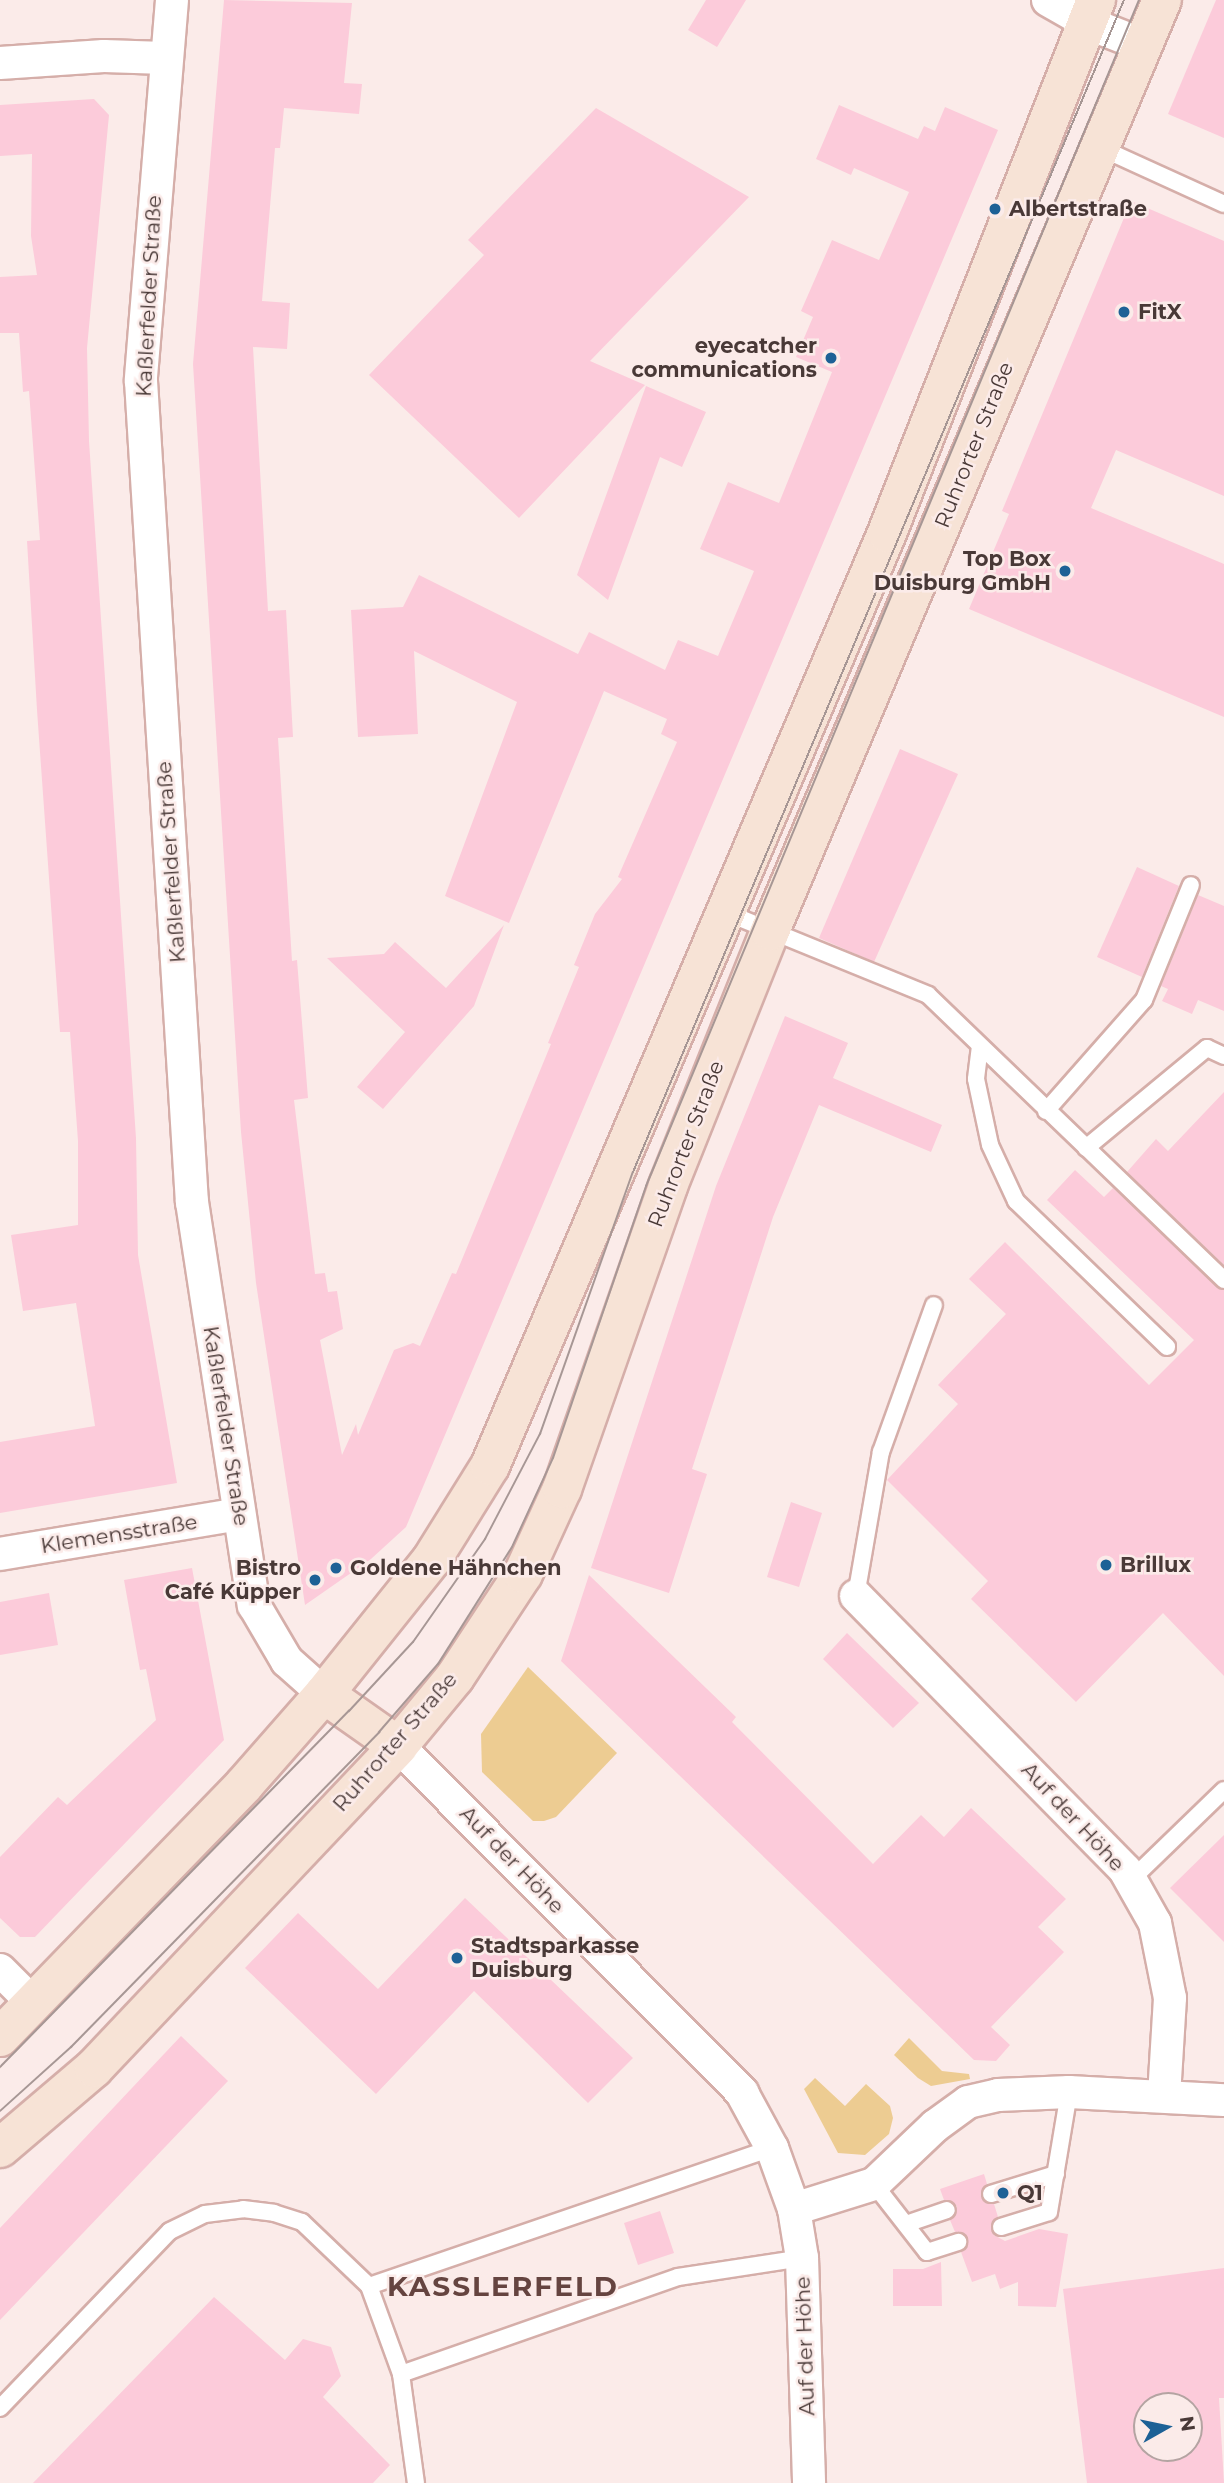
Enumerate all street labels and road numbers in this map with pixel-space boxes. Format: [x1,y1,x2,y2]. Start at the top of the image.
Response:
street label: Kaßlerfelder Straße [131,194,167,398]
street label: Ruhrorter Straße [929,359,1019,531]
street label: Kaßlerfelder Straße [151,760,191,964]
street label: Ruhrorter Straße [643,1057,729,1231]
street label: Kaßlerfelder Straße [198,1324,254,1528]
street label: Klemensstraße [39,1509,199,1559]
street label: Ruhrorter Straße [328,1667,462,1817]
street label: Auf der Höhe [1016,1757,1130,1877]
street label: Auf der Höhe [454,1801,570,1919]
street label: Auf der Höhe [790,2276,820,2416]

